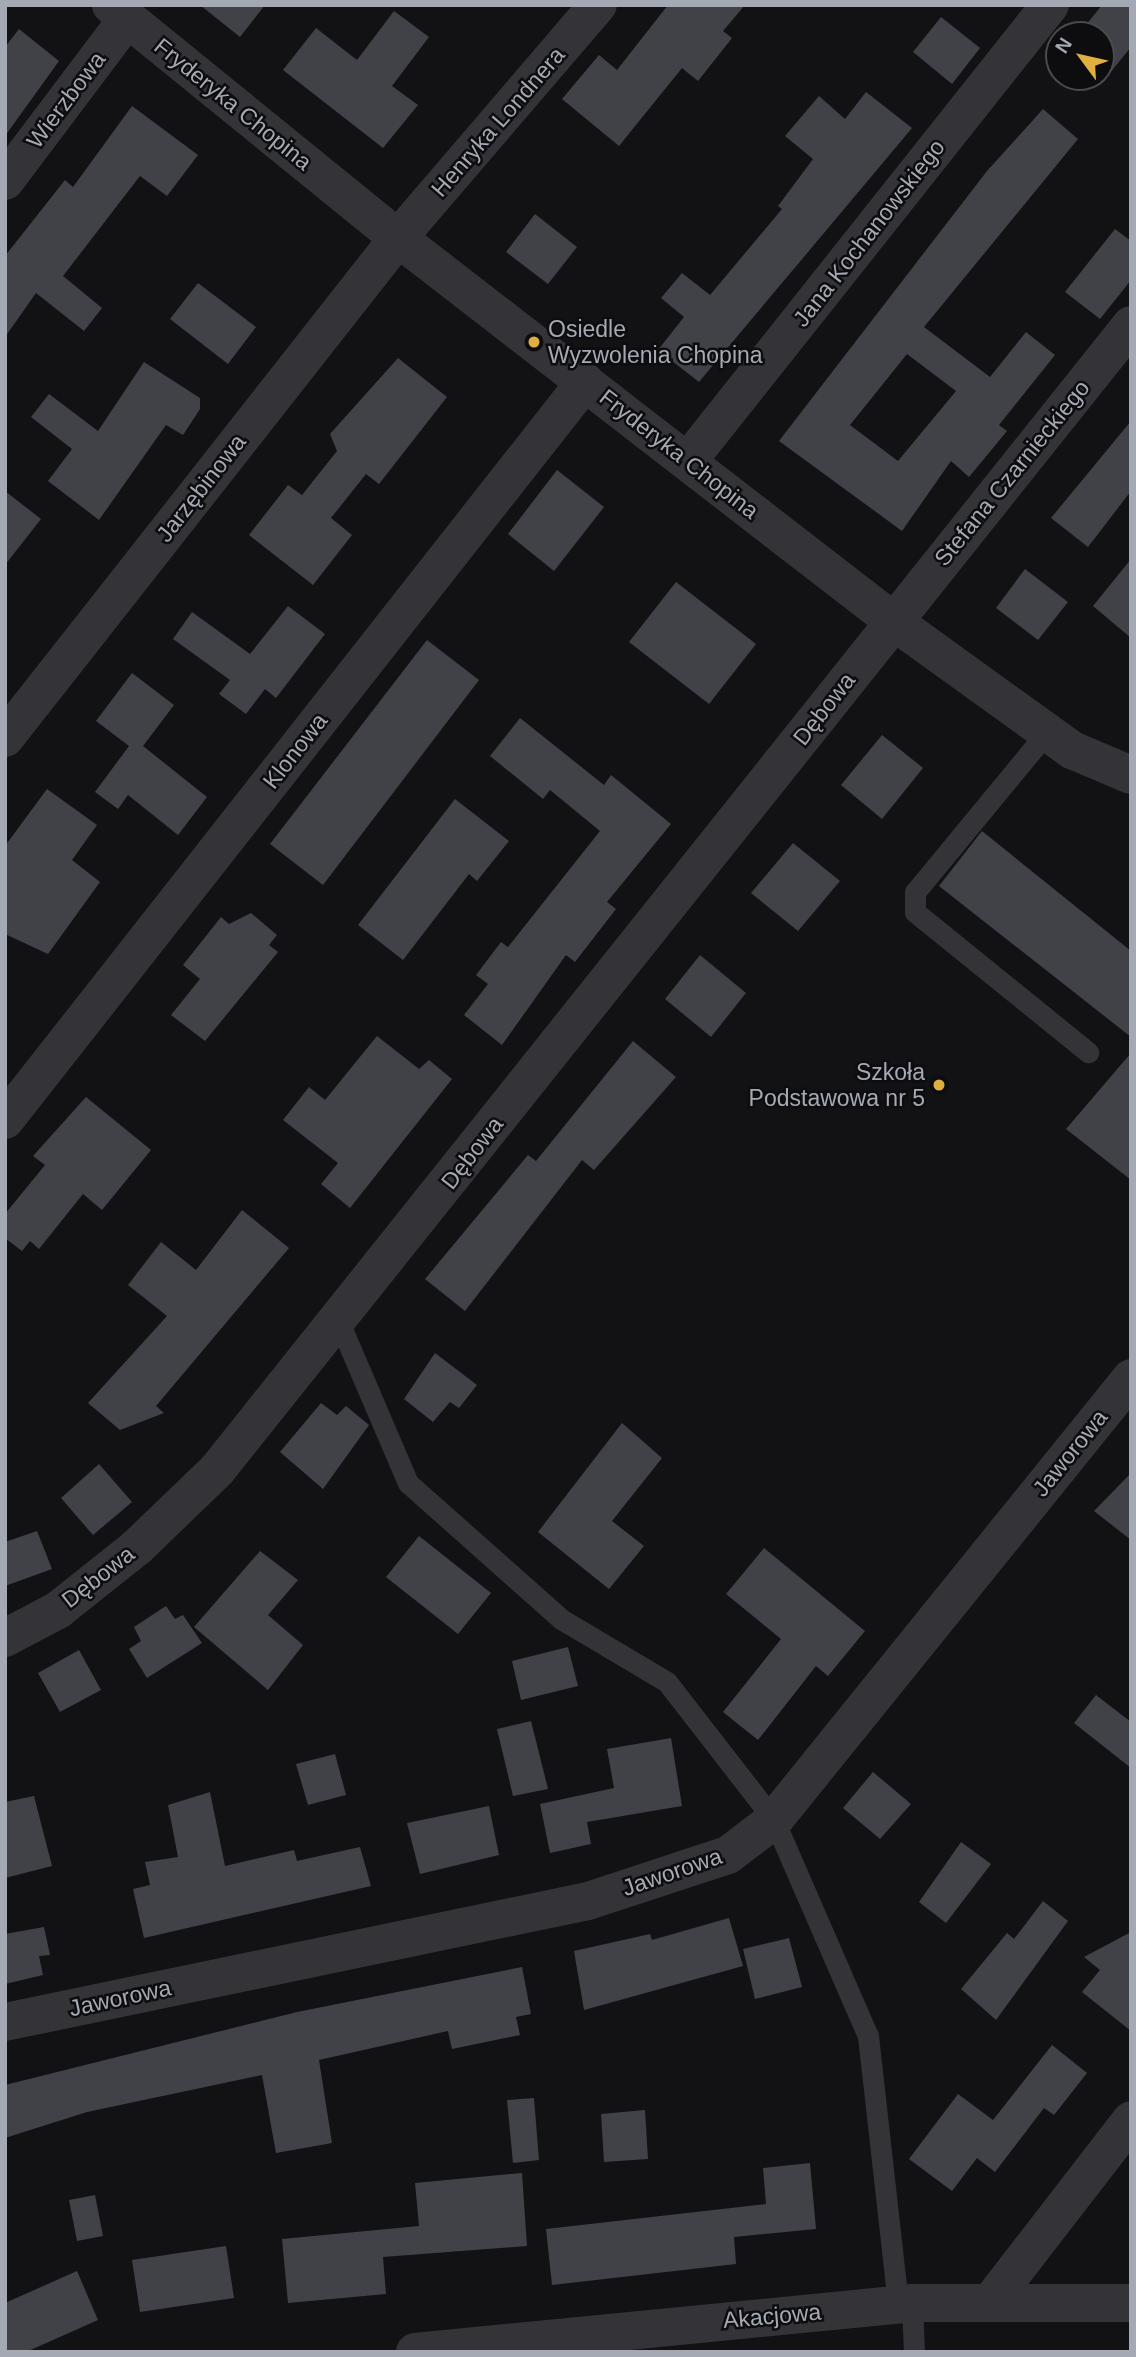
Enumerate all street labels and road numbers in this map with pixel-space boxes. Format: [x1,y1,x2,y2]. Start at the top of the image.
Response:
street label: Fryderyka Chopina [149,32,317,176]
street label: Henryka Londnera [426,42,570,202]
street label: Wierzbowa [21,46,111,154]
street label: Jana Kochanowskiego [787,134,951,332]
street label: Stefana Czarnieckiego [928,374,1096,572]
street label: Fryderyka Chopina [594,383,764,525]
street label: Jarzębinowa [150,429,252,547]
street label: Dębowa [787,667,861,751]
street label: Klonowa [257,708,333,794]
street label: Dębowa [435,1111,509,1195]
street label: Jaworowa [1027,1404,1113,1502]
street label: Dębowa [56,1540,140,1614]
street label: Jaworowa [619,1842,725,1902]
street label: Jaworowa [66,1974,174,2022]
street label: Akacjowa [722,2298,822,2334]

